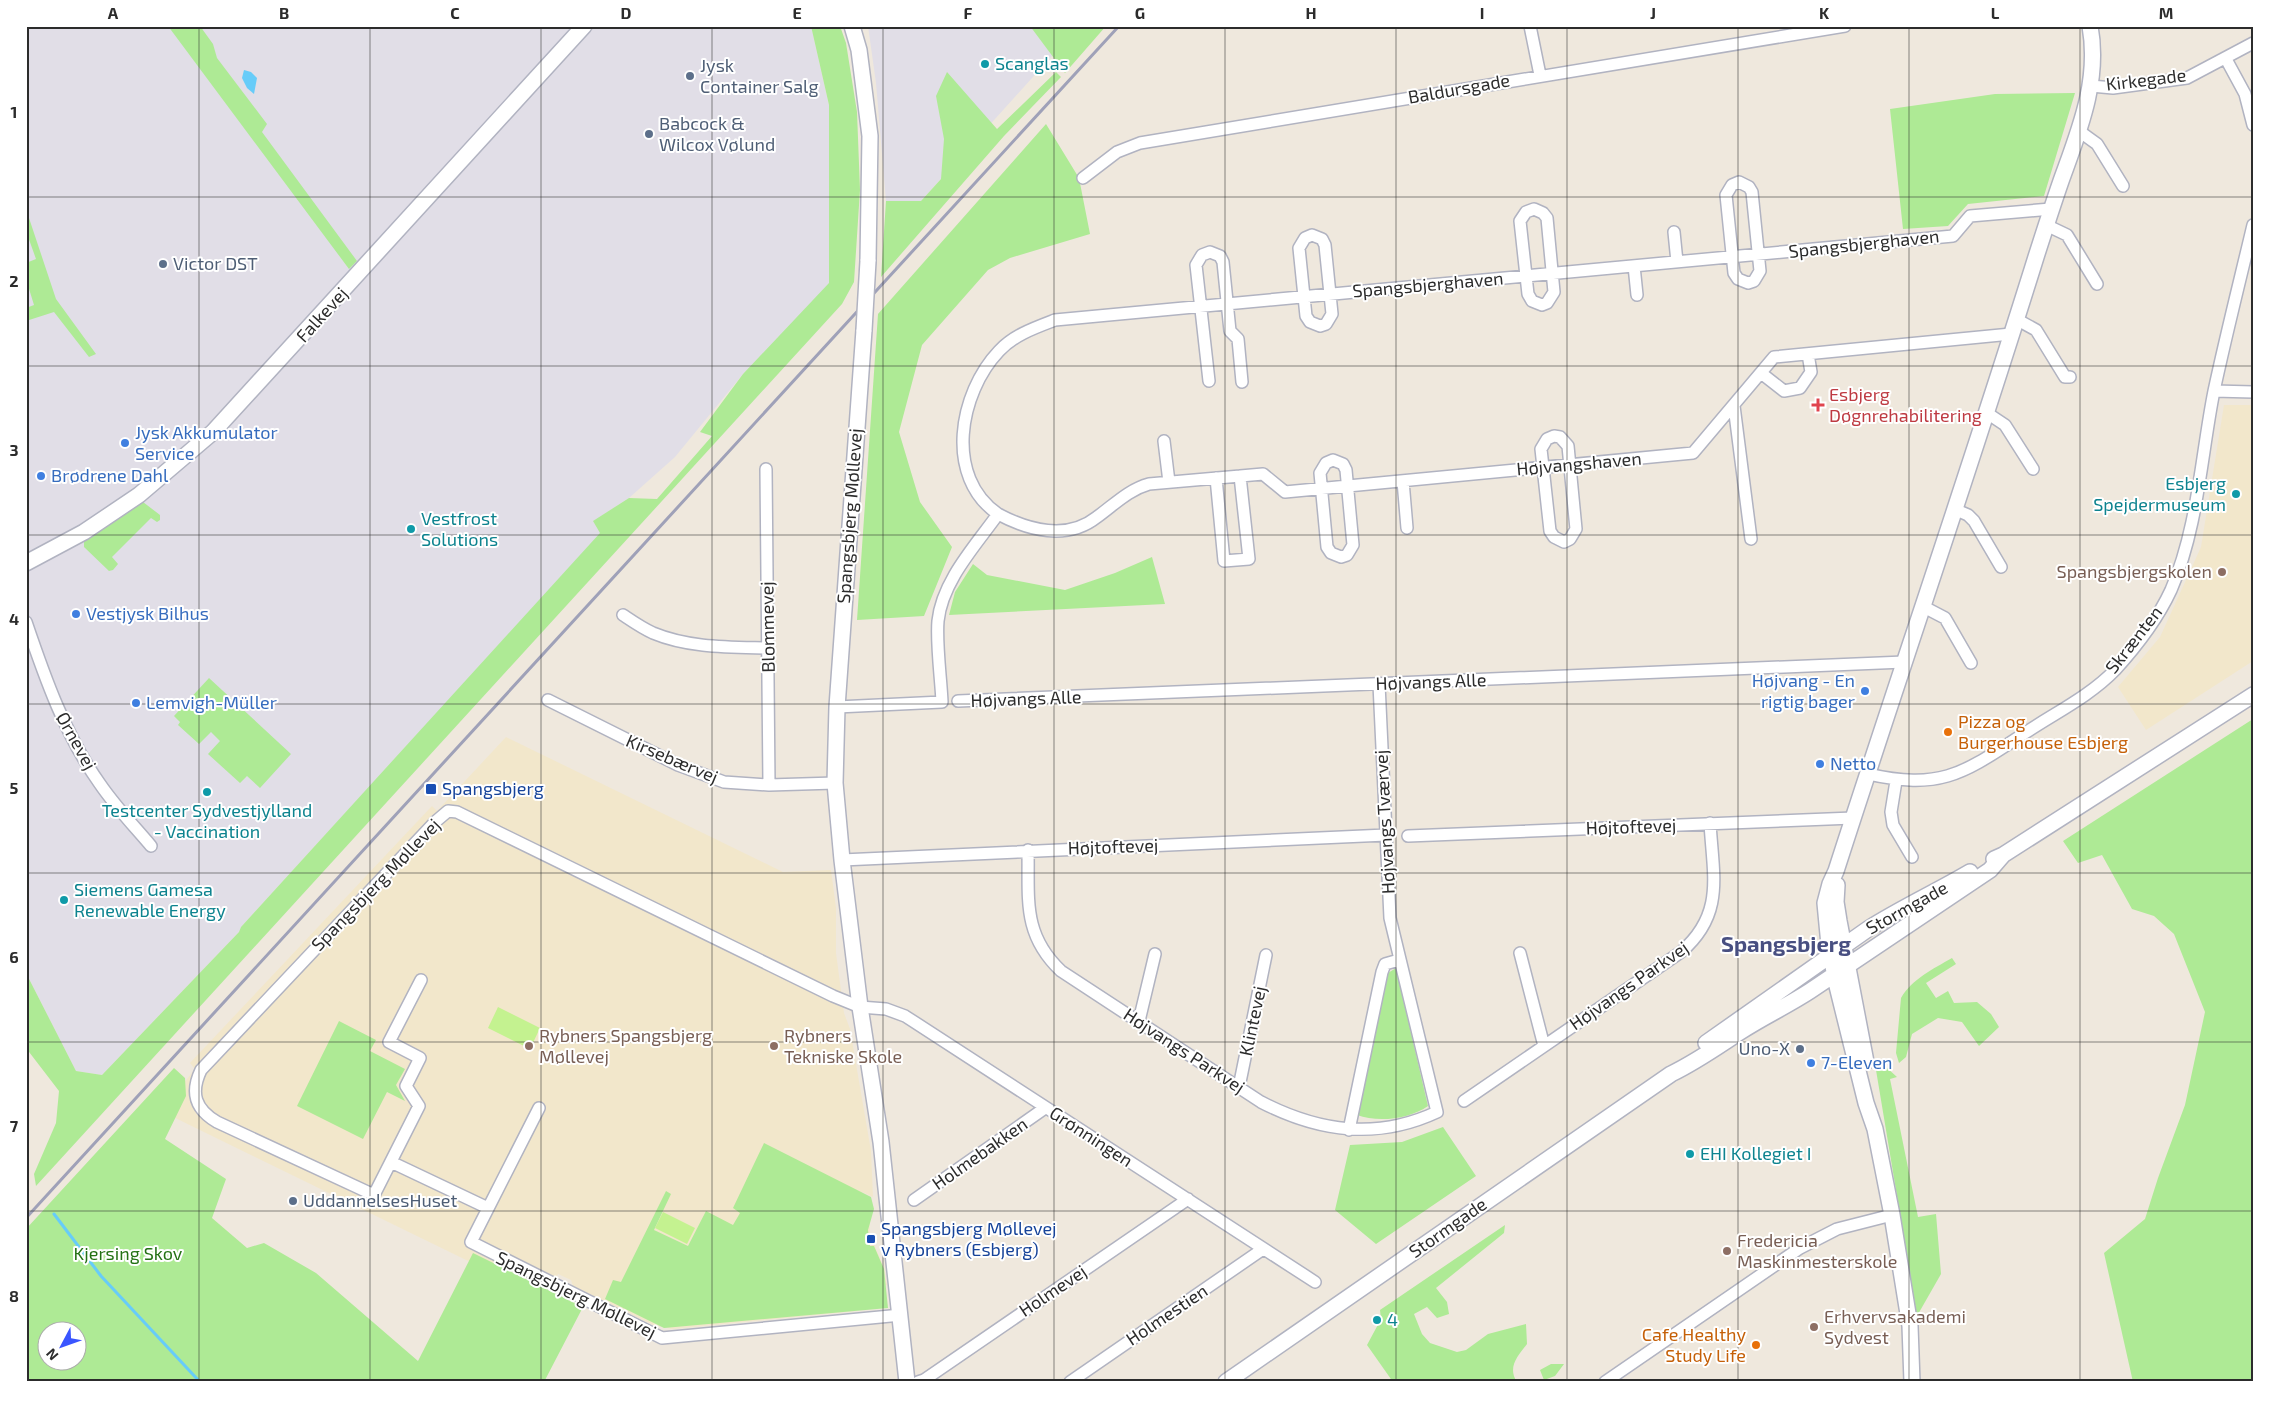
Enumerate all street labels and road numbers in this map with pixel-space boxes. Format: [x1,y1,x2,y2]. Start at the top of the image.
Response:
street label: Kirkegade [2104,63,2187,95]
street label: Baldursgade [1406,68,1512,108]
street label: Spangsbjerghaven [1787,224,1940,262]
street label: Spangsbjerghaven [1351,266,1504,302]
street label: Falkevej [291,282,352,346]
street label: Spangsbjerg Møllevej [832,428,866,604]
street label: Højvangshaven [1515,447,1642,479]
street label: Blommevej [755,581,779,673]
street label: Skrænten [2100,601,2166,678]
street label: Højvangs Alle [1375,668,1487,694]
street label: Højvangs Alle [970,685,1082,711]
street label: Ørnevej [52,708,102,773]
street label: Kirsebærvej [623,729,722,787]
street label: Højvangs Tværvej [1369,749,1399,895]
street label: Højtoftevej [1585,813,1677,839]
street label: Spangsbjerg Møllevej [306,814,444,955]
street label: Højtoftevej [1067,833,1159,859]
street label: Stormgade [1862,876,1951,939]
street label: Højvangs Parkvej [1565,936,1692,1034]
street label: Klintevej [1234,984,1270,1058]
street label: Højvangs Parkvej [1120,1003,1249,1098]
street label: Grønningen [1046,1101,1137,1171]
street label: Holmebakken [928,1112,1031,1194]
street label: Stormgade [1404,1192,1491,1262]
street label: Spangsbjerg Møllevej [493,1246,660,1342]
street label: Holmevej [1015,1260,1090,1321]
street label: Holmestien [1121,1279,1211,1349]

